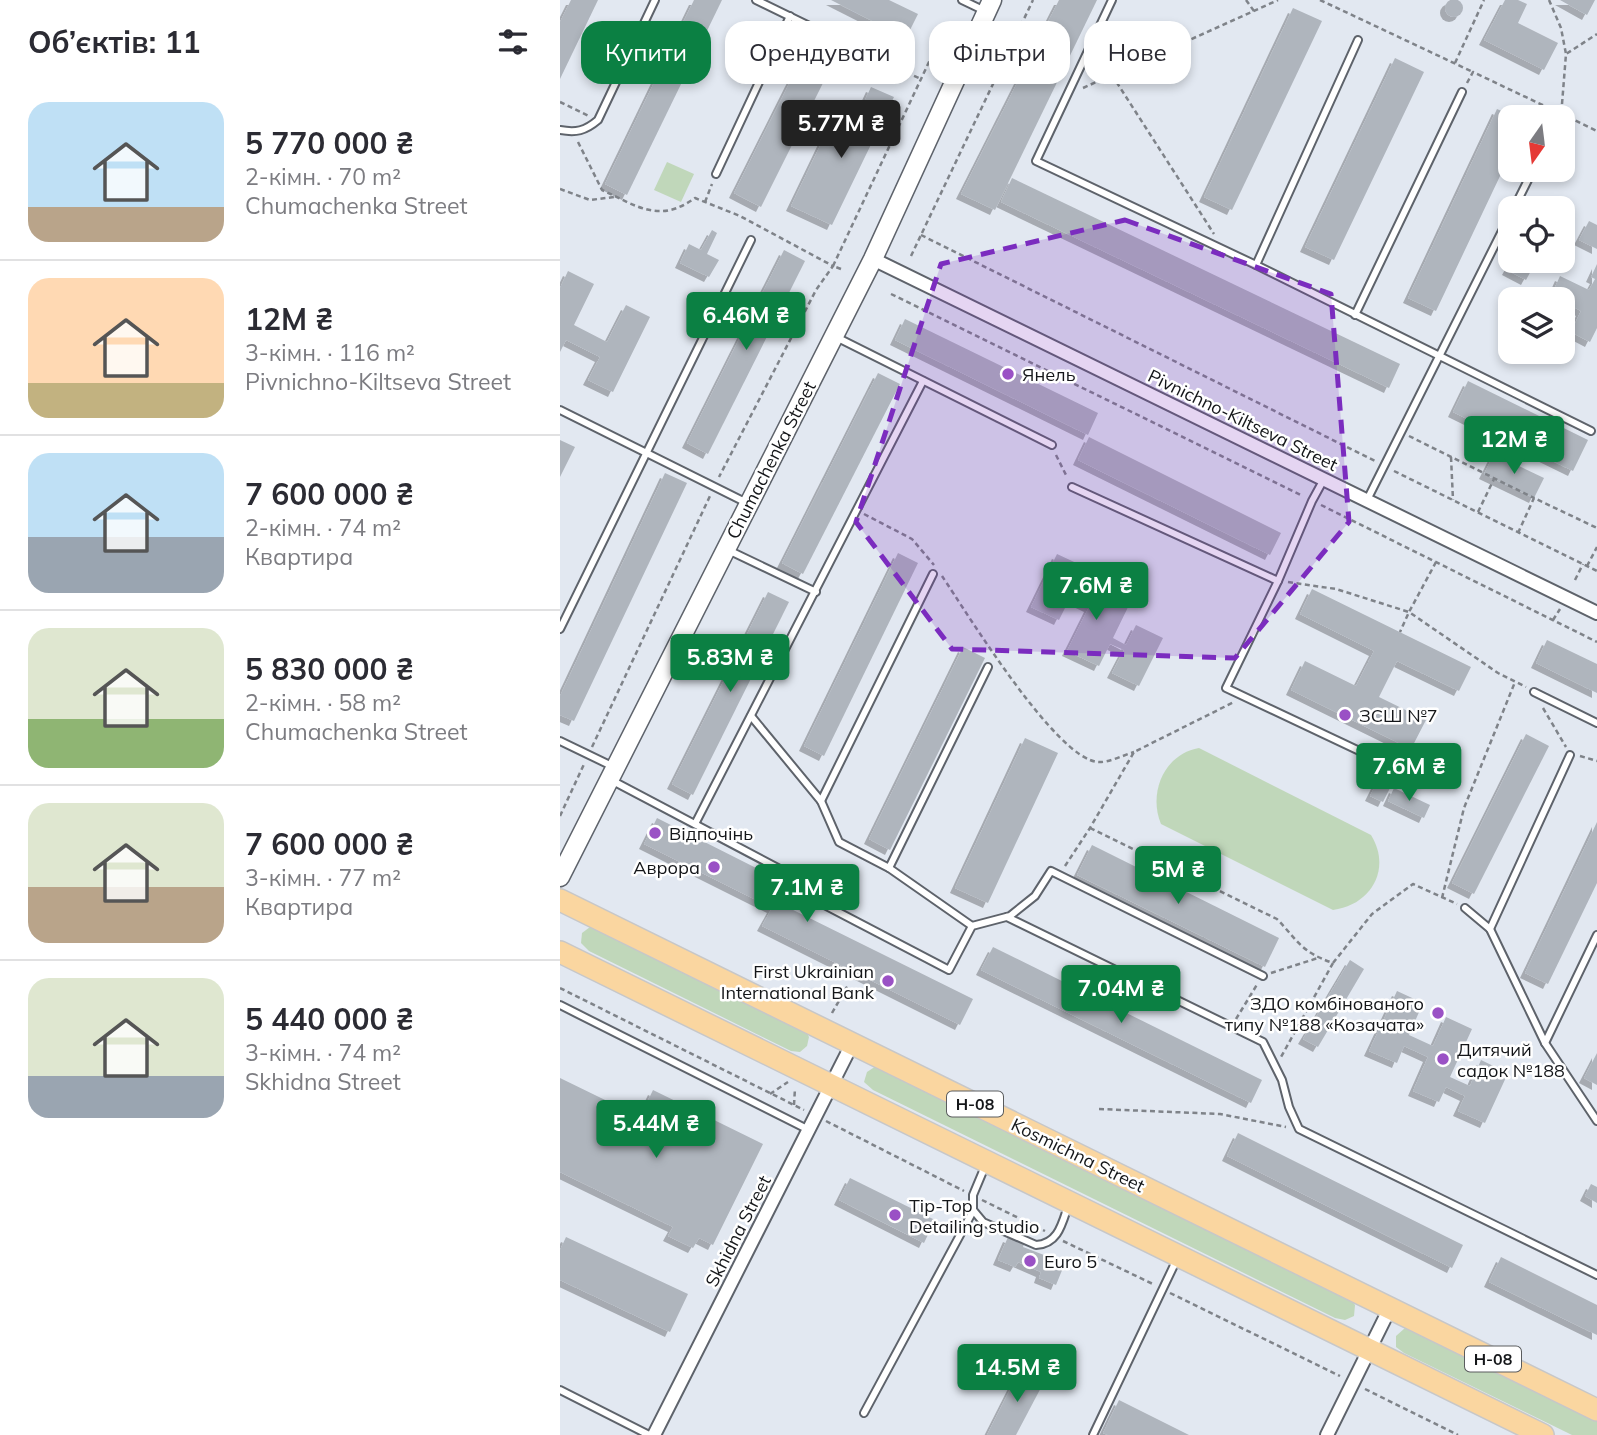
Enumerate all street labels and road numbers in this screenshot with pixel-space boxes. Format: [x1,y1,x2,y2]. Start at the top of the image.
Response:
street label: Pivnichno-Kiltseva Street [1144,364,1342,476]
street label: Chumachenka Street [721,377,821,543]
road number: Н-08 [947,1092,1003,1116]
street label: Kosmichna Street [1007,1113,1149,1197]
street label: Skhidna Street [700,1171,776,1291]
road number: Н-08 [1465,1346,1521,1372]

